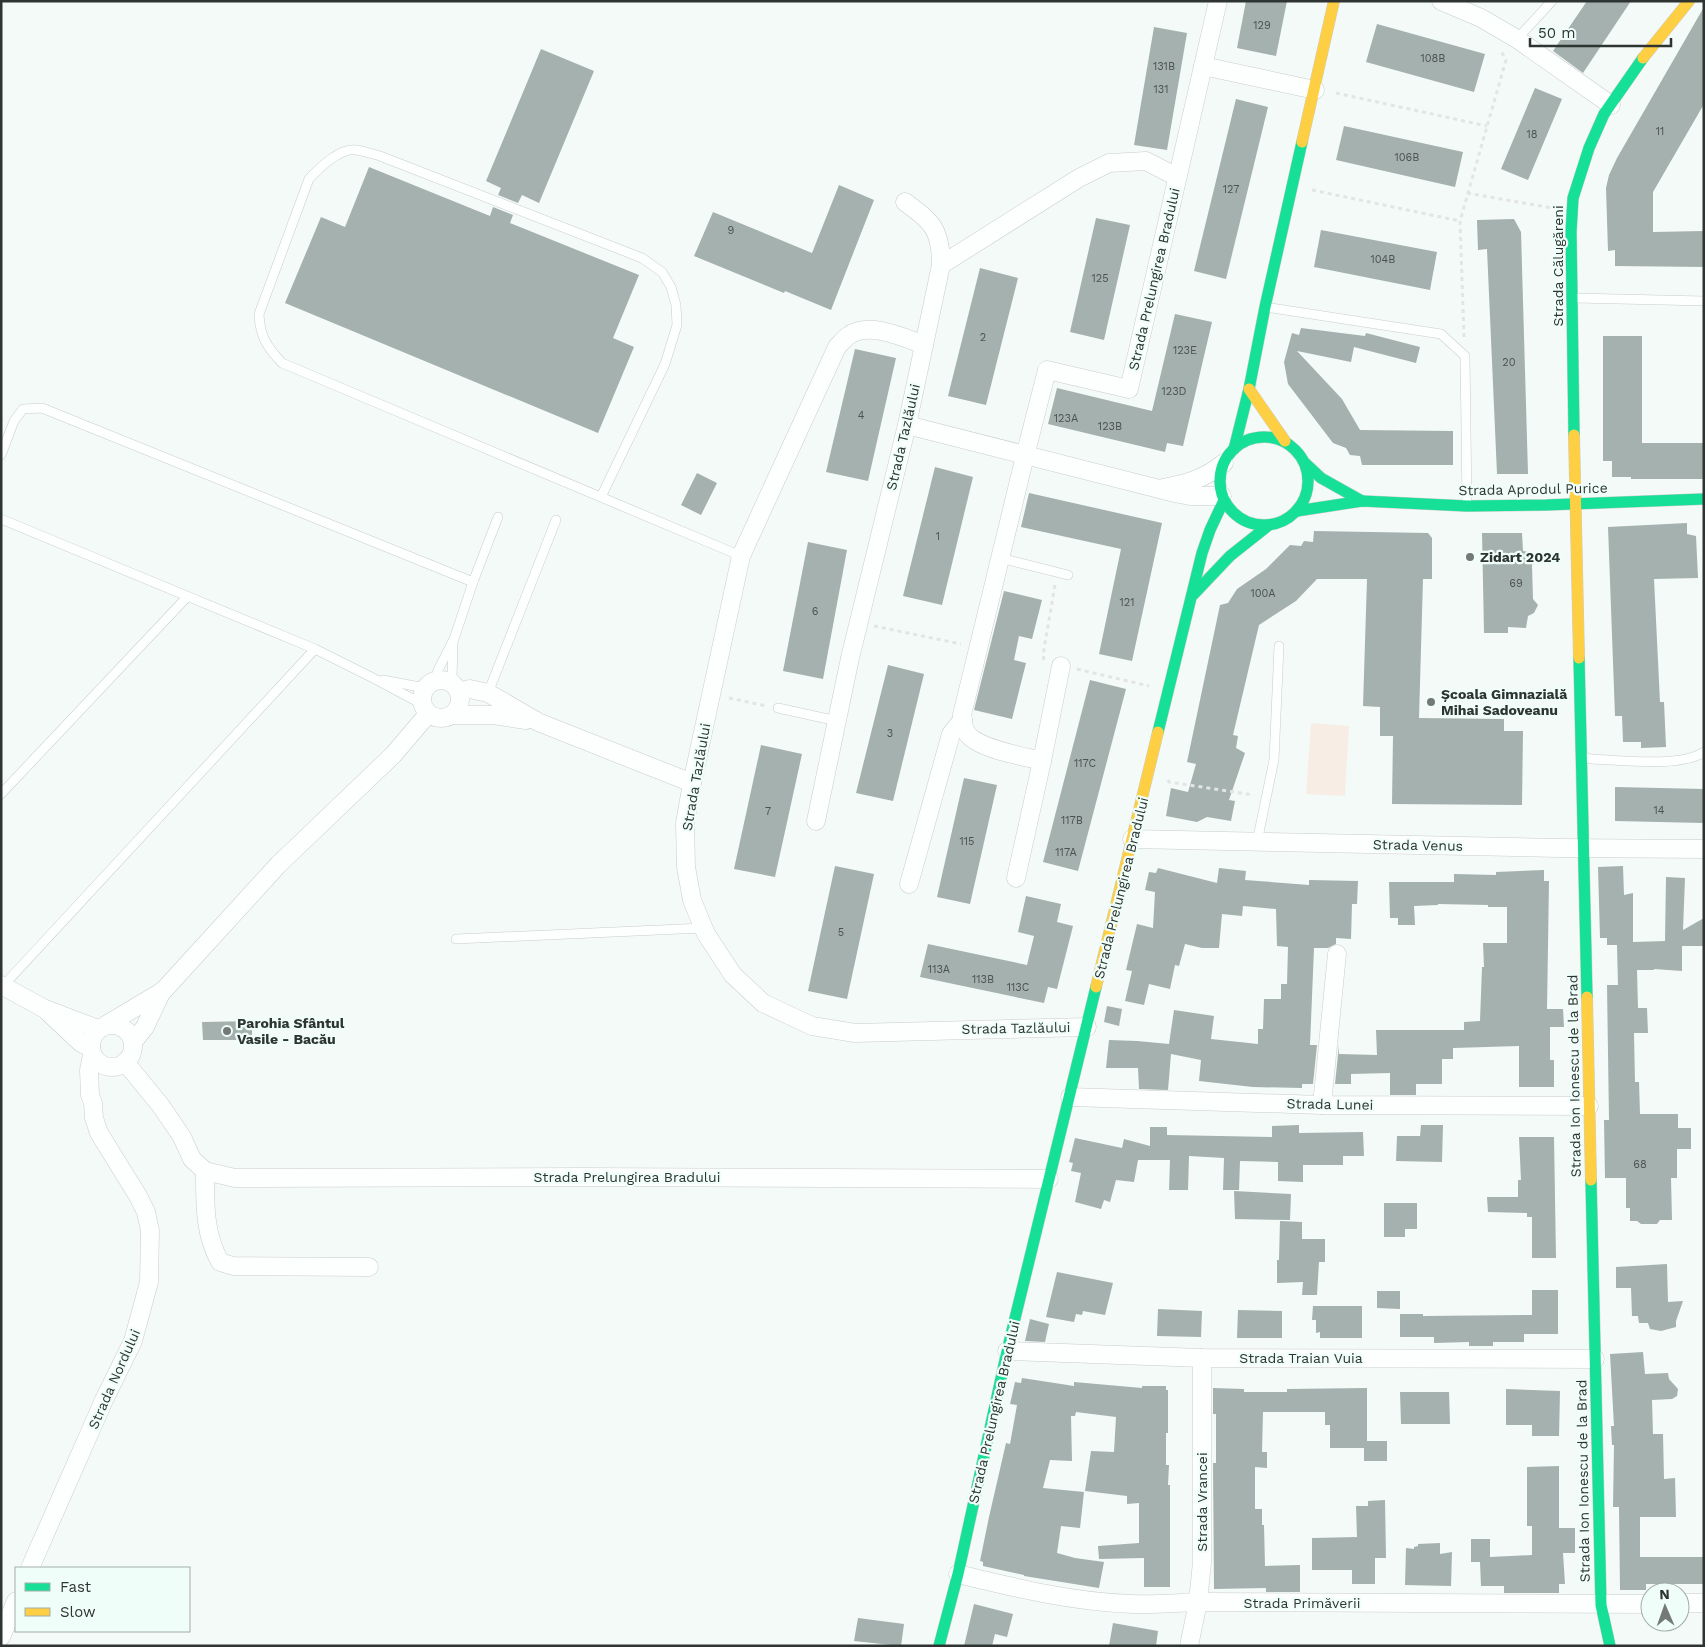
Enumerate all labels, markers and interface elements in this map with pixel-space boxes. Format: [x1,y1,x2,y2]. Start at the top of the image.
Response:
scale bar [1530,15,1671,47]
house number: 129 [1253,19,1271,32]
text: 50 m [1538,24,1575,42]
house number: 108B [1420,52,1446,65]
house number: 131B [1153,60,1175,73]
house number: 131 [1154,83,1169,96]
house number: 11 [1656,125,1664,138]
house number: 18 [1526,128,1538,141]
house number: 106B [1394,151,1420,164]
house number: 127 [1223,183,1239,196]
street label: Strada Prelungirea Bradului [1125,186,1183,372]
street label: Strada Călugăreni [1550,205,1566,327]
house number: 9 [728,224,735,237]
house number: 104B [1370,253,1396,266]
house number: 125 [1091,272,1109,285]
house number: 2 [980,331,986,344]
house number: 123E [1173,344,1197,357]
house number: 20 [1502,356,1516,369]
street label: Strada Tazlăului [883,382,923,492]
house number: 123D [1161,385,1187,398]
house number: 4 [858,409,865,422]
house number: 123A [1054,412,1078,425]
house number: 123B [1098,420,1122,433]
street label: Strada Aprodul Purice [1458,480,1608,498]
house number: 1 [936,530,940,543]
place label: Zidart 2024 [1480,549,1560,565]
marker: Zidart 2024 [1464,551,1476,563]
house number: 69 [1509,577,1523,590]
house number: 100A [1250,587,1276,600]
house number: 121 [1120,596,1135,609]
house number: 6 [812,605,819,618]
place label: Școala Gimnazială Mihai Sadoveanu [1441,686,1568,718]
marker: Școala Gimnazială Mihai Sadoveanu [1425,696,1437,708]
street label: Strada Tazlăului [679,722,713,832]
house number: 3 [887,727,893,740]
house number: 117C [1074,757,1097,770]
street label: Strada Prelungirea Bradului [1091,795,1151,981]
house number: 14 [1653,804,1665,817]
house number: 7 [765,805,771,818]
house number: 117B [1061,814,1083,827]
house number: 115 [960,835,974,848]
street label: Strada Venus [1373,836,1463,854]
house number: 117A [1055,846,1077,859]
house number: 5 [838,926,844,939]
house number: 113A [928,963,950,976]
house number: 113B [972,973,994,986]
street label: Strada Ion Ionescu de la Brad [1564,974,1584,1178]
house number: 113C [1007,981,1030,994]
place label: Parohia Sfântul Vasile - Bacău [237,1015,345,1047]
street label: Strada Tazlăului [961,1019,1071,1037]
marker: Parohia Sfântul Vasile - Bacău [221,1025,233,1037]
street label: Strada Lunei [1286,1095,1374,1113]
house number: 68 [1633,1158,1647,1171]
street label: Strada Prelungirea Bradului [534,1169,720,1185]
street label: Strada Prelungirea Bradului [965,1319,1023,1505]
street label: Strada Nordului [85,1327,143,1431]
street label: Strada Traian Vuia [1239,1350,1363,1366]
street label: Strada Ion Ionescu de la Brad [1573,1379,1593,1583]
street label: Strada Vrancei [1194,1452,1210,1552]
legend [15,1567,190,1632]
text: Fast [60,1578,92,1596]
north arrow [1640,1582,1690,1632]
text: N [1659,1586,1670,1602]
street label: Strada Primăverii [1244,1595,1360,1611]
text: Slow [60,1603,96,1621]

